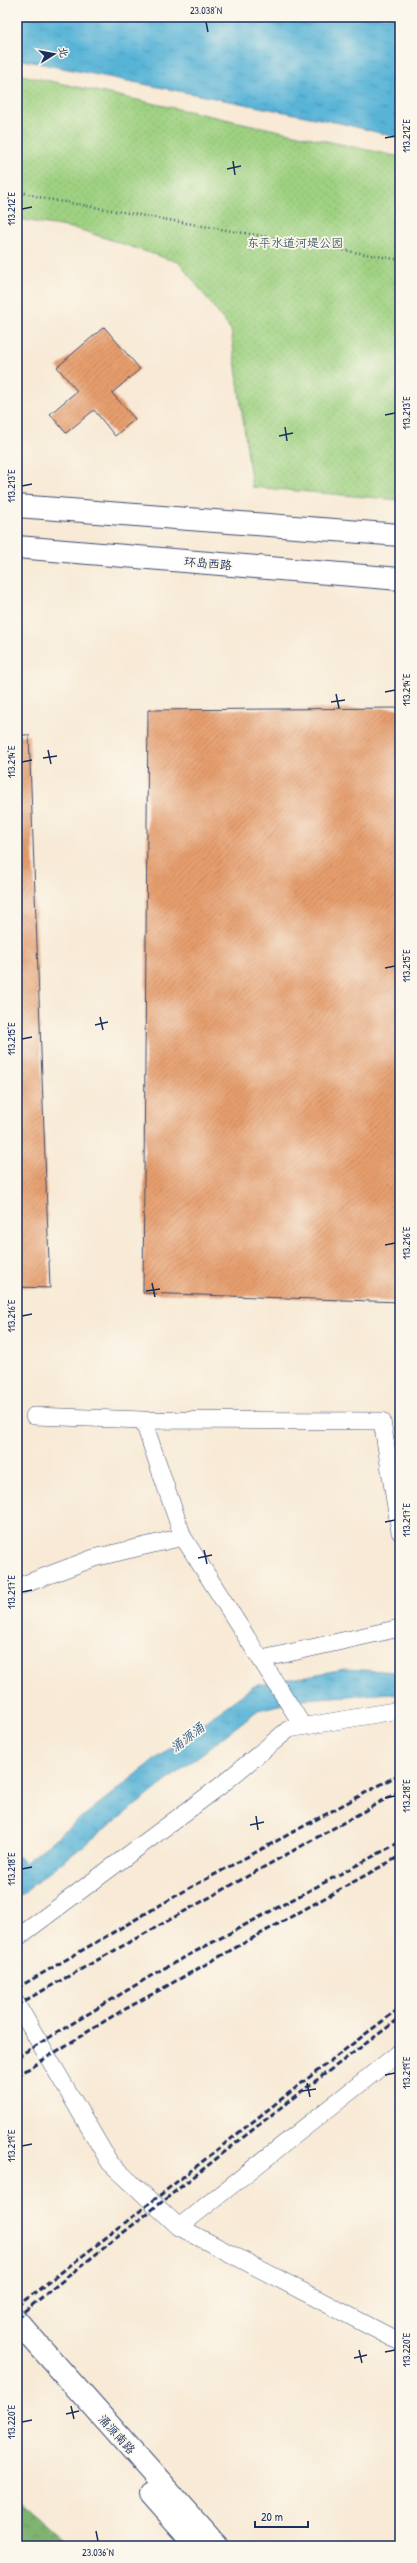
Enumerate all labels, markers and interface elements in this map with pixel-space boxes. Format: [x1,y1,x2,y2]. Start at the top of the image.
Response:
text: 23.038°N [190,4,222,17]
north arrow [34,34,74,74]
text: 北 [56,45,72,59]
text: 113.212°E [400,119,413,153]
text: 113.212°E [5,192,18,226]
park label: 东平水道河堤公园 [247,234,343,251]
text: 113.213°E [400,396,413,430]
text: 113.213°E [5,469,18,503]
street label: 环岛西路 [183,552,233,574]
text: 113.214°E [400,673,413,706]
text: 113.214°E [5,745,18,778]
text: 113.215°E [400,949,413,983]
text: 113.215°E [5,1022,18,1056]
text: 113.216°E [400,1226,413,1259]
text: 113.216°E [5,1299,18,1332]
text: 113.217°E [400,1502,413,1537]
text: 113.217°E [5,1574,18,1609]
water label: 涌源涌 [166,1717,209,1756]
text: 113.218°E [400,1779,413,1813]
text: 113.218°E [5,1852,18,1886]
text: 113.219°E [400,2056,413,2089]
text: 113.219°E [5,2129,18,2162]
text: 113.220°E [400,2332,413,2367]
text: 113.220°E [5,2404,18,2439]
street label: 涌源南路 [95,2410,139,2458]
scale bar [255,2503,308,2529]
text: 20 m [261,2508,283,2525]
text: 23.036°N [82,2546,114,2559]

